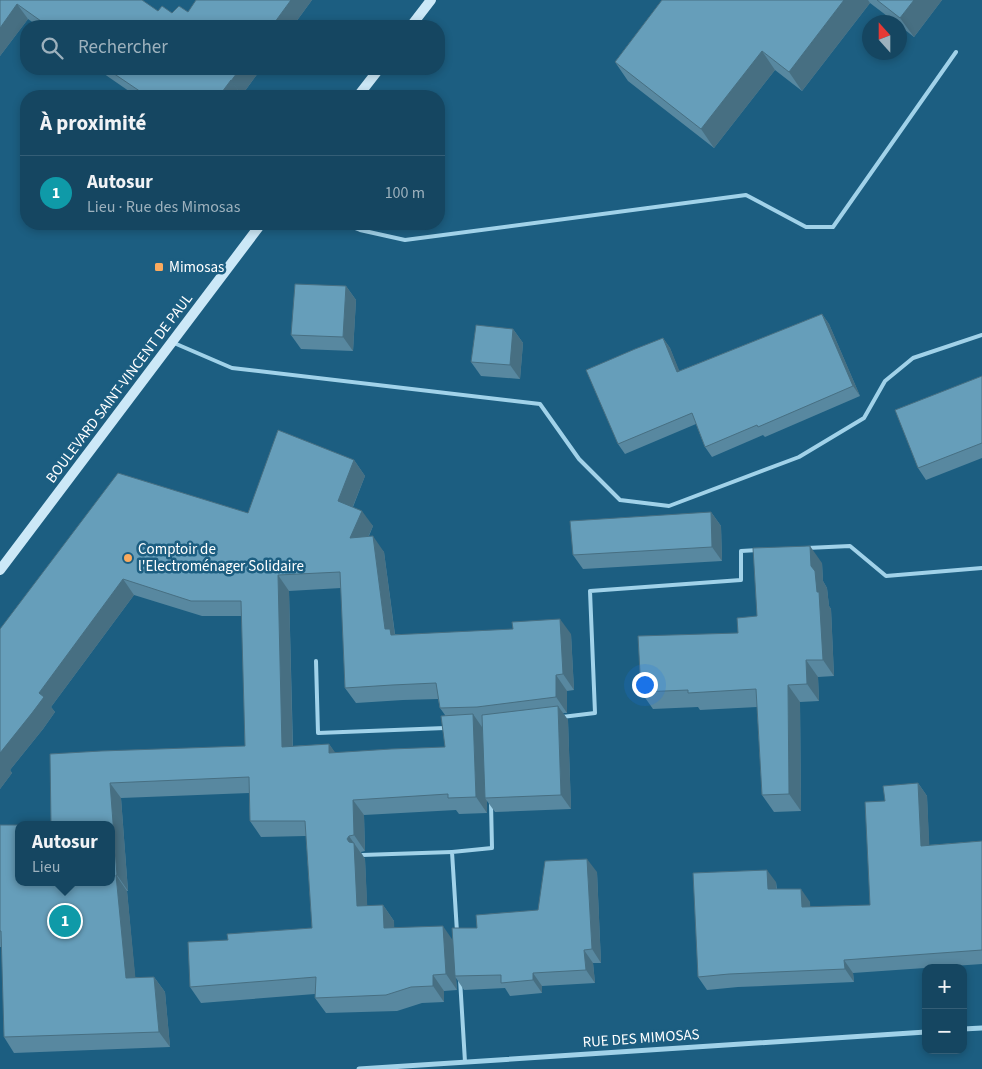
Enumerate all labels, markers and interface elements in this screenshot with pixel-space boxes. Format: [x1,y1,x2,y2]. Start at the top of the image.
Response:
north arrow [862,15,907,60]
search box [20,20,445,75]
icon: search [38,34,66,62]
text: Rechercher [78,34,168,61]
text: À proximité [40,108,146,138]
text: Autosur [87,169,153,196]
text: 1 [52,182,60,204]
text: 100 m [385,182,425,204]
text: Lieu · Rue des Mimosas [87,196,240,218]
place label: Mimosas [169,257,224,278]
marker: Mimosas [153,261,165,273]
street label: BOULEVARD SAINT-VINCENT DE PAUL [41,289,198,488]
place label: Comptoir de l'Electroménager Solidaire [138,539,304,577]
marker: Comptoir de l'Electroménager Solidaire [122,552,134,564]
your location [632,672,658,698]
popup [15,821,115,886]
text: Autosur [32,829,98,856]
text: Lieu [32,856,60,878]
pin: 1 [49,902,81,940]
map controls [922,964,967,1054]
button: + [922,964,967,1009]
button: − [922,1009,967,1054]
street label: RUE DES MIMOSAS [582,1024,700,1053]

